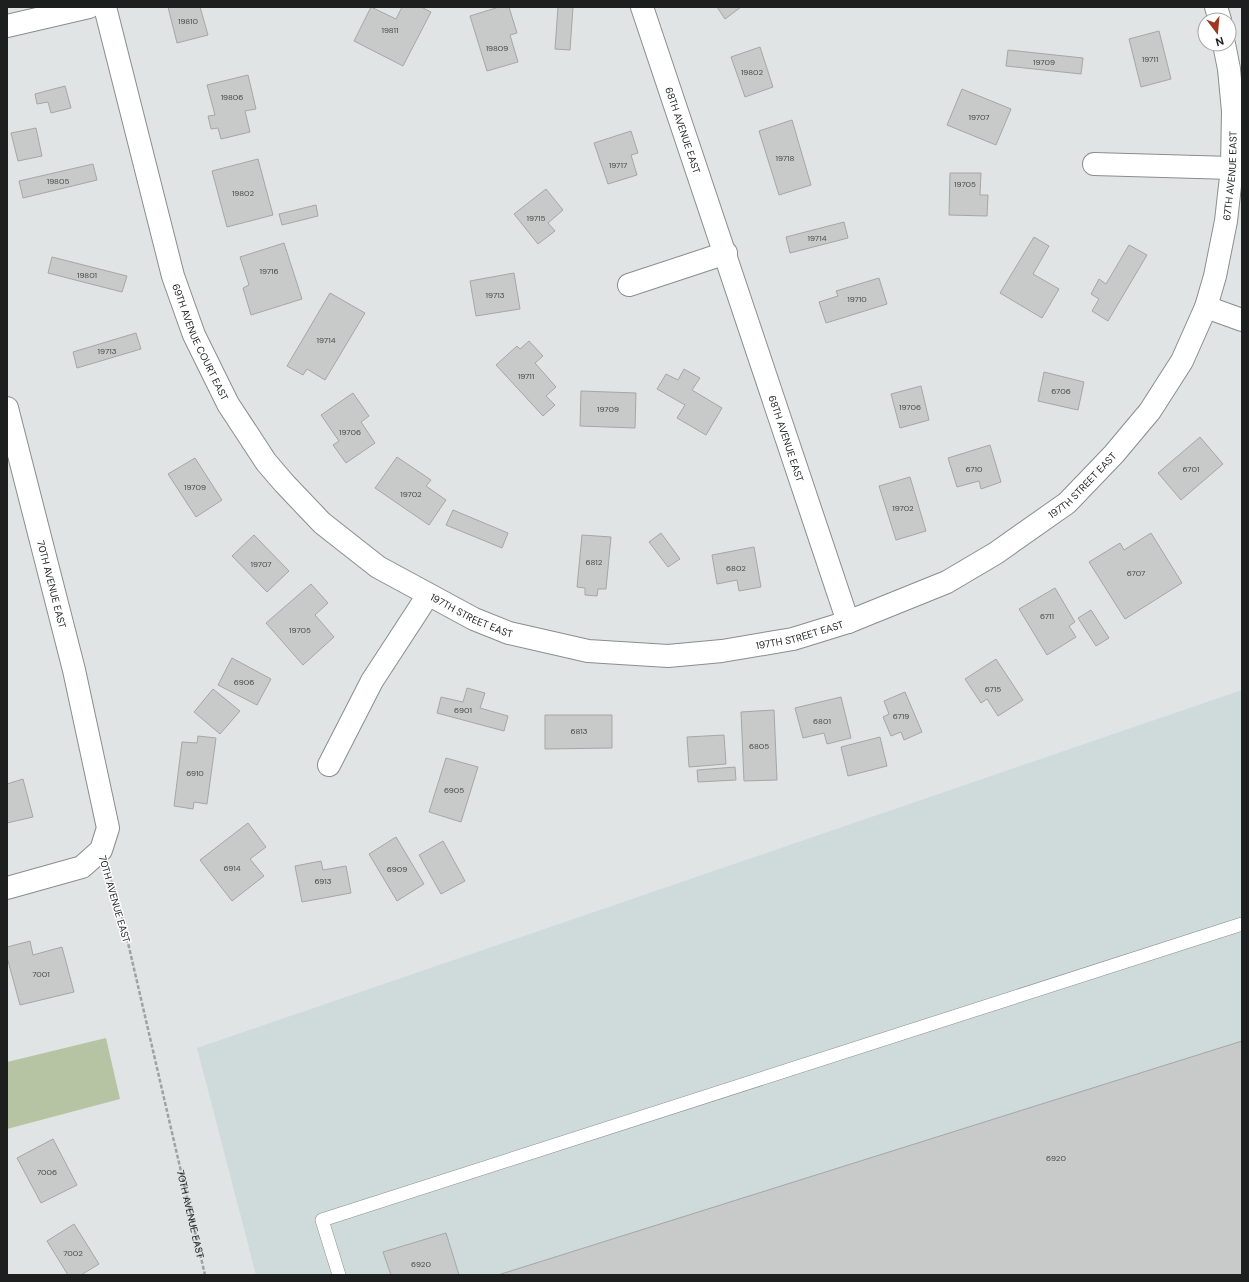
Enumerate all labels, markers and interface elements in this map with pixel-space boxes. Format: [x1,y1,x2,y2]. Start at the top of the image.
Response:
north arrow [1197,12,1237,52]
house number: 19810 [178,16,199,26]
house number: 19811 [381,25,399,35]
text: N [1214,34,1226,49]
house number: 19809 [486,43,508,53]
house number: 19711 [1142,54,1158,64]
house number: 19709 [1033,57,1055,67]
house number: 19802 [741,67,764,77]
street label: 68TH AVENUE EAST [662,85,703,176]
house number: 19806 [221,92,243,102]
house number: 19707 [968,112,990,122]
street label: 67TH AVENUE EAST [1220,131,1240,221]
house number: 19718 [776,153,795,163]
house number: 19717 [609,160,627,170]
house number: 19805 [47,176,69,186]
house number: 19705 [954,179,976,189]
house number: 19802 [232,188,255,198]
house number: 19715 [527,213,546,223]
house number: 19714 [808,233,827,243]
house number: 19716 [259,266,279,276]
house number: 19801 [77,270,97,280]
street label: 69TH AVENUE COURT EAST [169,282,231,403]
house number: 19713 [486,290,505,300]
house number: 19710 [847,294,867,304]
house number: 19714 [317,335,336,345]
house number: 19713 [98,346,117,356]
house number: 19711 [518,371,534,381]
house number: 6706 [1051,386,1071,396]
street label: 68TH AVENUE EAST [765,394,807,484]
house number: 19706 [899,402,921,412]
house number: 19709 [597,404,619,414]
house number: 19706 [339,427,361,437]
street label: 197TH STREET EAST [1046,449,1120,521]
house number: 6710 [965,464,983,474]
house number: 6701 [1183,464,1199,474]
house number: 19709 [184,482,206,492]
house number: 19702 [400,489,422,499]
house number: 19702 [892,503,914,513]
street label: 70TH AVENUE EAST [34,539,69,630]
house number: 6812 [586,557,603,567]
house number: 19707 [250,559,272,569]
house number: 6802 [726,563,746,573]
house number: 6707 [1127,568,1145,578]
street label: 197TH STREET EAST [428,591,514,641]
house number: 6711 [1040,611,1054,621]
street label: 197TH STREET EAST [755,618,845,652]
house number: 19705 [289,625,311,635]
house number: 6906 [234,677,254,687]
house number: 6715 [985,684,1001,694]
house number: 6901 [454,705,472,715]
house number: 6719 [893,711,909,721]
house number: 6801 [813,716,831,726]
house number: 6813 [571,726,588,736]
house number: 6805 [749,741,769,751]
house number: 6910 [186,768,204,778]
house number: 6905 [444,785,464,795]
street label: 70TH AVENUE EAST [96,854,133,945]
house number: 6914 [223,863,241,873]
house number: 6909 [387,864,407,874]
house number: 6913 [315,876,332,886]
house number: 7001 [32,969,50,979]
house number: 6920 [1046,1153,1066,1163]
house number: 7006 [37,1167,57,1177]
street label: 70TH AVENUE EAST [174,1169,207,1260]
house number: 7002 [63,1248,83,1258]
house number: 6920 [411,1259,431,1269]

